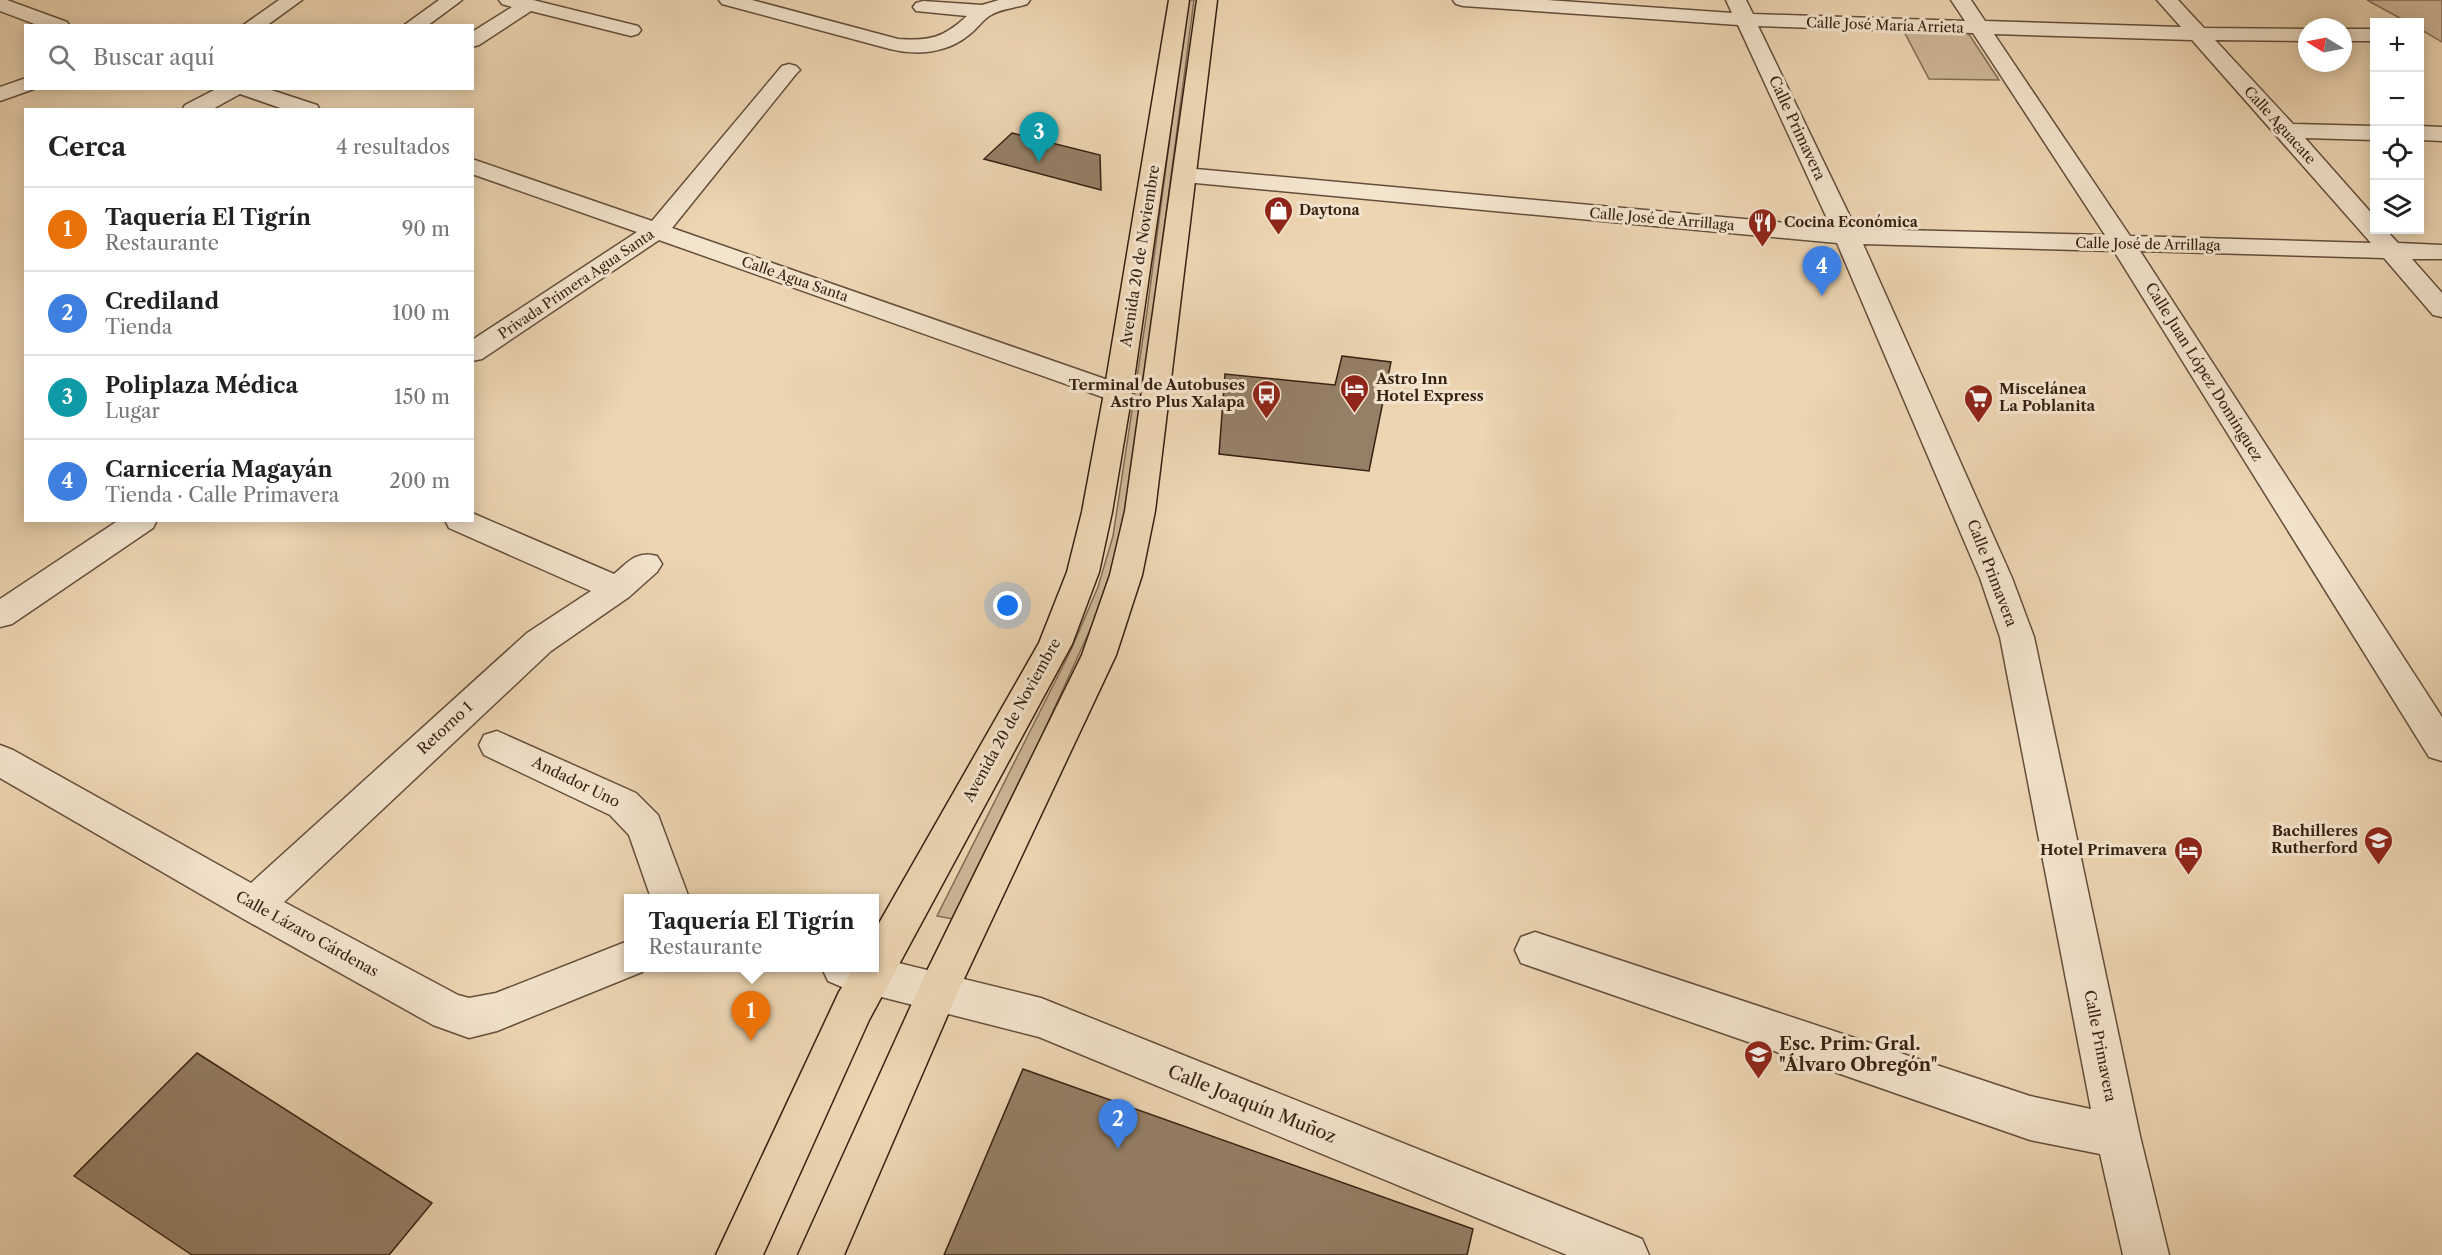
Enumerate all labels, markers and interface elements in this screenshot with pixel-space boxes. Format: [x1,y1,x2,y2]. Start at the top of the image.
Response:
street label: Calle José María Arrieta [1806,13,1965,37]
north arrow [2298,18,2352,72]
map controls [2370,18,2424,234]
button: + [2370,18,2424,72]
search box [24,24,474,90]
icon: search [45,41,78,74]
text: Buscar aquí [93,44,215,71]
street label: Calle Primavera [1765,72,1830,183]
button: − [2370,72,2424,126]
street label: Calle Aguacate [2240,82,2320,168]
pin: 3 [1020,112,1058,162]
button: locate [2370,126,2424,180]
text: Cerca [48,131,126,163]
text: 4 resultados [336,135,450,159]
street label: Avenida 20 de Noviembre [1116,163,1163,349]
button: layers [2370,180,2424,234]
shop icon: Daytona [1262,194,1294,236]
place label: Daytona [1299,201,1361,219]
text: Taquería El Tigrín [105,204,311,231]
street label: Calle José de Arrillaga [1589,204,1736,234]
restaurant icon: Cocina Económica [1747,206,1779,248]
place label: Cocina Económica [1784,213,1919,231]
text: 1 [63,217,72,241]
text: 90 m [402,217,450,241]
street label: Privada Primera Agua Santa [495,225,658,343]
text: Restaurante [105,231,219,255]
street label: Calle José de Arrillaga [2075,234,2221,254]
pin: 4 [1802,246,1842,296]
street label: Calle Agua Santa [739,252,851,306]
street label: Calle Juan López Domínguez [2141,279,2268,465]
text: Crediland [105,288,219,315]
text: 2 [62,301,73,325]
text: 100 m [392,301,450,325]
text: Tienda [105,315,172,339]
place label: Astro Inn Hotel Express [1375,369,1484,405]
text: Poliplaza Médica [105,372,298,399]
hotel icon: Astro Inn Hotel Express [1339,372,1371,414]
place label: Terminal de Autobuses Astro Plus Xalapa [1069,375,1245,411]
bus stop icon: Terminal de Autobuses Astro Plus Xalapa [1250,378,1282,420]
place label: Miscelánea La Poblanita [1999,379,2096,415]
supermarket icon: Miscelánea La Poblanita [1962,382,1994,424]
text: 3 [62,385,73,409]
text: 150 m [394,385,450,409]
text: Lugar [105,399,160,423]
text: Carnicería Magayán [105,456,333,483]
text: 4 [62,469,73,493]
text: 200 m [389,469,450,493]
text: Tienda · Calle Primavera [105,483,339,507]
street label: Calle Primavera [1963,517,2022,629]
your location [993,591,1022,620]
street label: Avenida 20 de Noviembre [958,635,1065,806]
street label: Retorno 1 [413,697,477,758]
street label: Andador Uno [528,752,623,811]
place label: Bachilleres Rutherford [2271,821,2358,857]
school or university icon: Bachilleres Rutherford [2363,824,2395,866]
hotel icon: Hotel Primavera [2172,834,2204,876]
place label: Hotel Primavera [2040,840,2167,859]
street label: Calle Lázaro Cárdenas [232,886,382,981]
popup [624,894,879,972]
text: Taquería El Tigrín [648,908,855,935]
text: Restaurante [648,935,762,959]
street label: Calle Primavera [2080,988,2121,1103]
pin: 1 [732,992,771,1041]
place label: Esc. Prim. Gral. "Álvaro Obregón" [1779,1033,1937,1076]
school or university icon: Esc. Prim. Gral. "Álvaro Obregón" [1742,1038,1774,1080]
street label: Calle Joaquín Muñoz [1165,1060,1339,1148]
pin: 2 [1098,1100,1138,1149]

